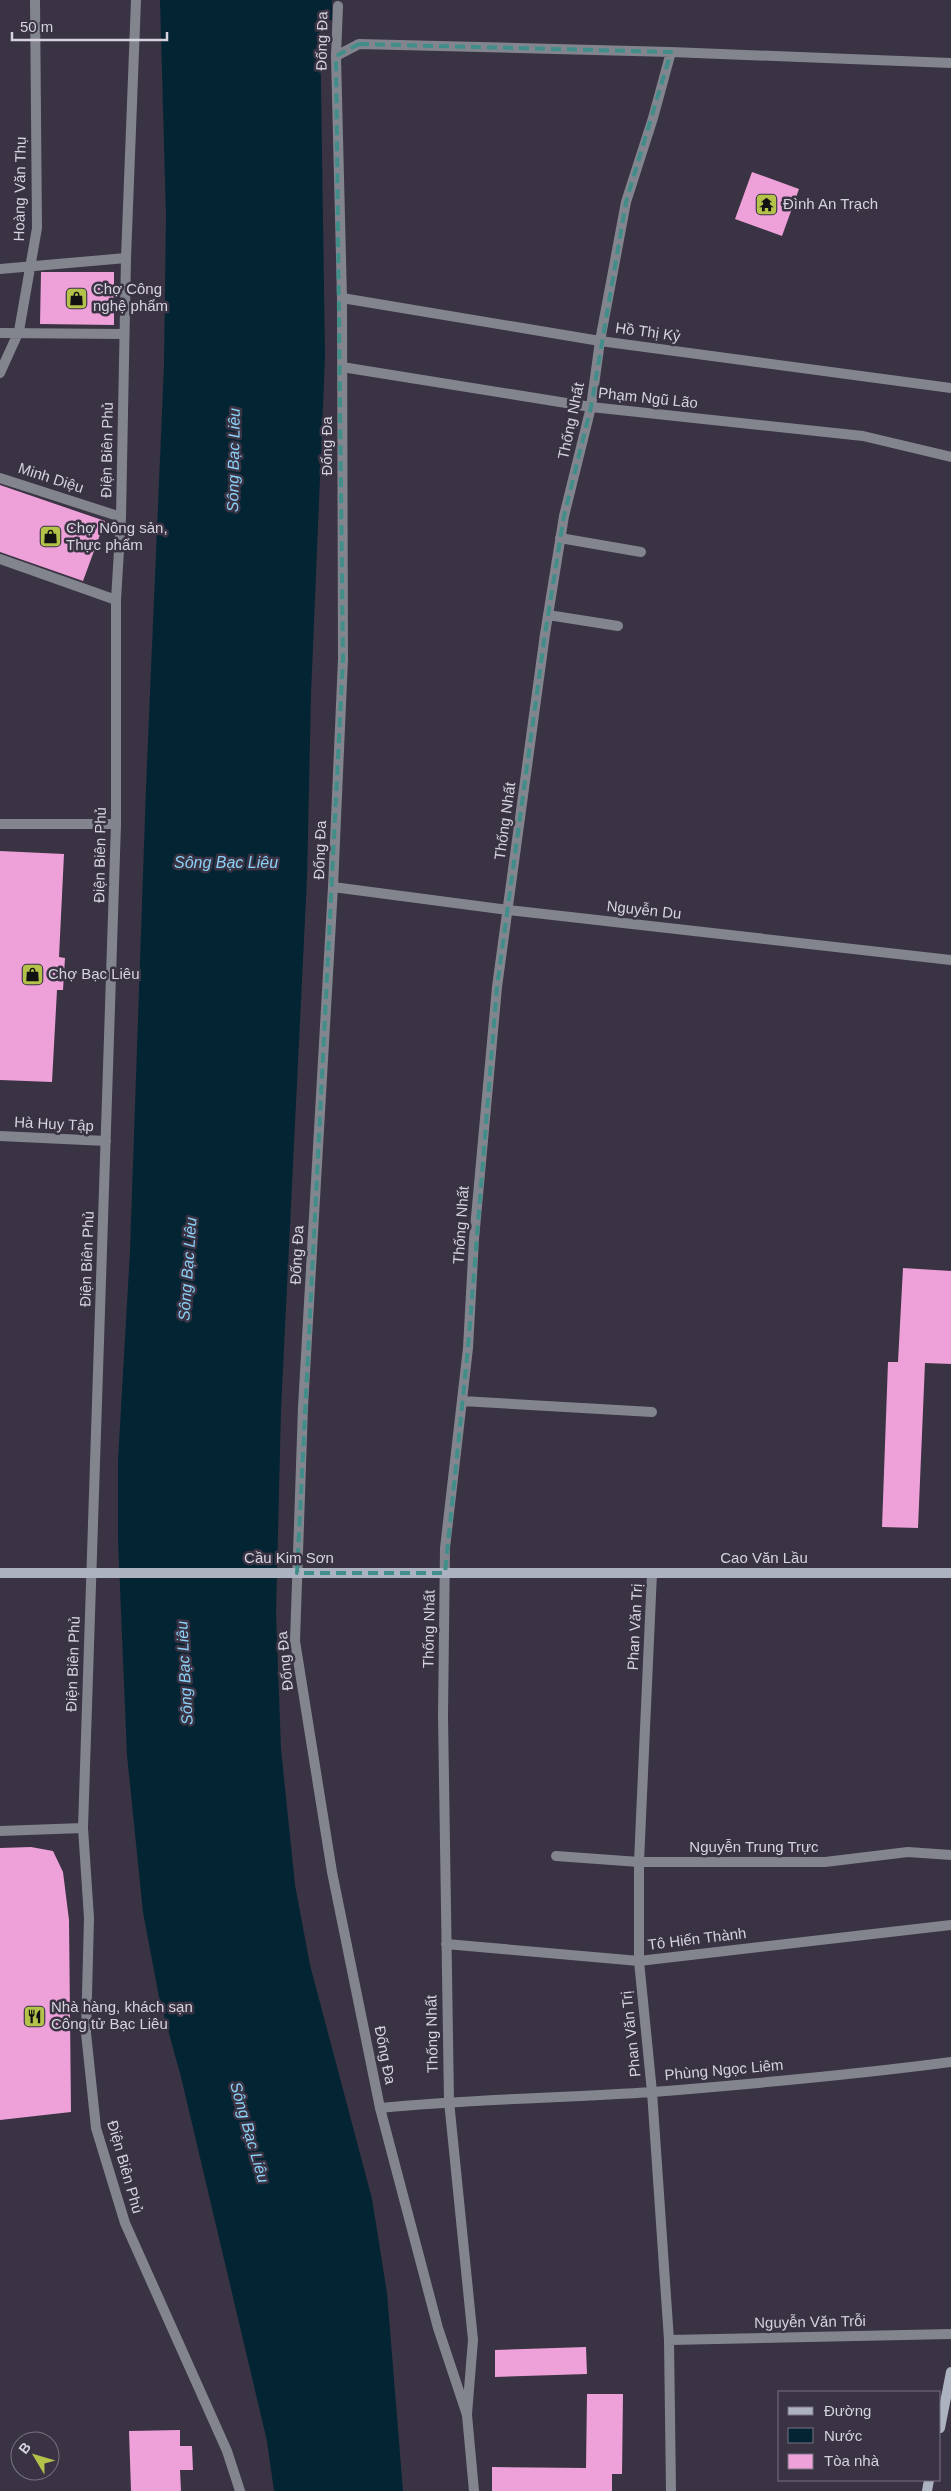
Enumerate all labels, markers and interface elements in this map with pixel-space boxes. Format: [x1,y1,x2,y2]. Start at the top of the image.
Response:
scale bar [12,10,168,42]
street label: Đống Đa [312,11,331,71]
text: 50 m [20,18,53,35]
street label: Hoàng Văn Thụ [10,136,29,242]
temple icon: Đình An Trạch [755,192,779,216]
place label: Đình An Trạch [783,195,878,212]
place label: Chợ Công nghệ phẩm [93,280,168,314]
shop icon: Chợ Công nghệ phẩm [65,286,89,310]
street label: Hồ Thị Kỷ [614,319,682,345]
street label: Thống Nhất [554,380,587,461]
street label: Phạm Ngũ Lão [597,384,699,411]
street label: Điện Biên Phủ [97,402,116,498]
water label: Sông Bạc Liêu [224,408,243,512]
street label: Đống Đa [318,416,335,476]
street label: Minh Diệu [16,459,86,496]
place label: Chợ Nông sản, Thực phẩm [66,519,168,553]
shop icon: Chợ Nông sản, Thực phẩm [38,525,62,549]
street label: Thống Nhất [491,780,518,861]
street label: Điện Biên Phủ [90,807,109,903]
street label: Đống Đa [310,819,329,880]
water label: Sông Bạc Liêu [174,854,278,871]
street label: Nguyễn Du [606,897,682,922]
shop icon: Chợ Bạc Liêu [20,962,44,986]
place label: Chợ Bạc Liêu [48,965,140,982]
street label: Hà Huy Tập [14,1113,94,1134]
street label: Thống Nhất [449,1184,472,1265]
street label: Điện Biên Phủ [76,1211,97,1307]
water label: Sông Bạc Liêu [175,1216,200,1322]
street label: Đống Đa [286,1224,307,1285]
street label: Cầu Kim Sơn [244,1549,334,1566]
street label: Cao Văn Lầu [720,1549,808,1566]
street label: Phan Văn Trị [624,1583,645,1671]
street label: Thống Nhất [419,1589,438,1668]
street label: Điện Biên Phủ [62,1616,83,1712]
water label: Sông Bạc Liêu [173,1620,196,1725]
street label: Đống Đa [273,1630,296,1691]
street label: Nguyễn Trung Trực [689,1838,819,1855]
street label: Tô Hiến Thành [647,1924,747,1953]
street label: Phan Văn Trị [618,1990,643,2078]
street label: Thống Nhất [422,1994,441,2073]
place label: Nhà hàng, khách sạn Công tử Bạc Liêu [51,1998,193,2032]
restaurant icon: Nhà hàng, khách sạn Công tử Bạc Liêu [23,2004,47,2028]
street label: Đống Đa [371,2024,400,2086]
street label: Phùng Ngọc Liêm [664,2056,784,2083]
water label: Sông Bạc Liêu [227,2080,272,2185]
street label: Điện Biên Phủ [104,2118,147,2215]
street label: Nguyễn Văn Trỗi [754,2312,866,2331]
legend [778,2391,941,2481]
text: Đường [824,2402,871,2419]
text: Nước [824,2427,863,2444]
north arrow [10,2431,60,2481]
text: B [15,2439,34,2457]
text: Tòa nhà [824,2452,880,2469]

